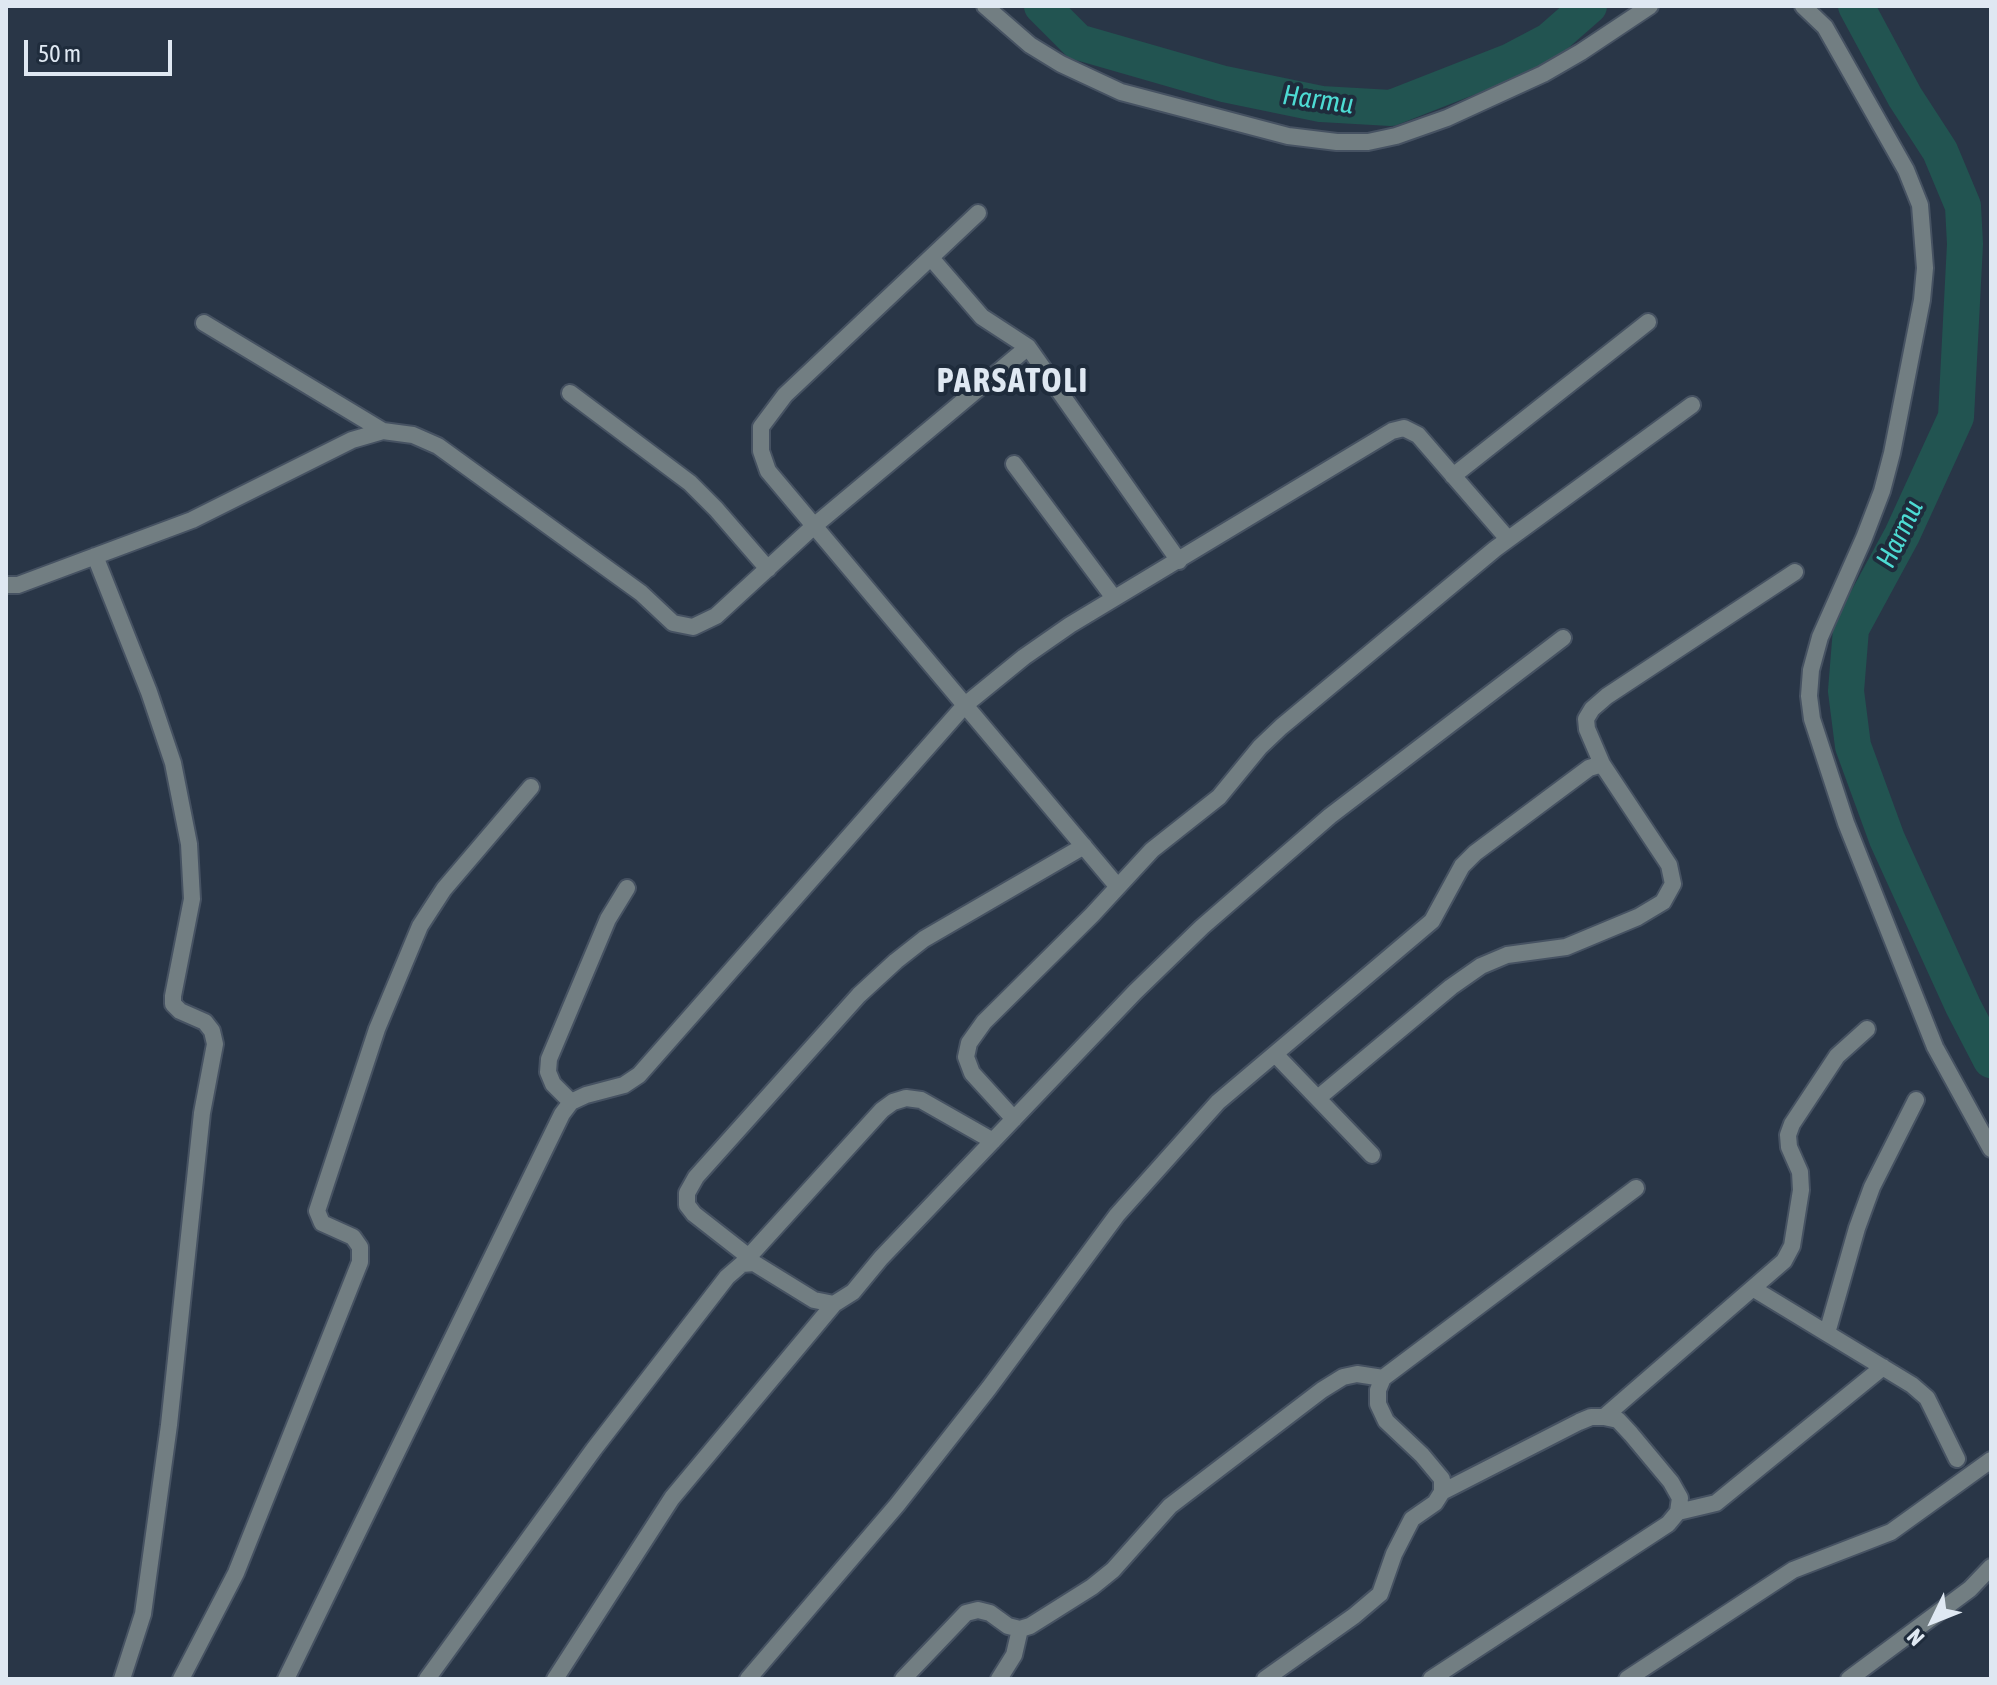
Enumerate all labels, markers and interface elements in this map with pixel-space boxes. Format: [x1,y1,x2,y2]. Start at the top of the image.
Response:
scale bar [28,24,176,74]
text: 50 m [38,40,81,67]
water label: Harmu [1280,78,1356,122]
district label: PARSATOLI [937,361,1089,401]
water label: Harmu [1869,495,1931,573]
north arrow [1893,1581,1973,1661]
text: N [1902,1624,1929,1651]

